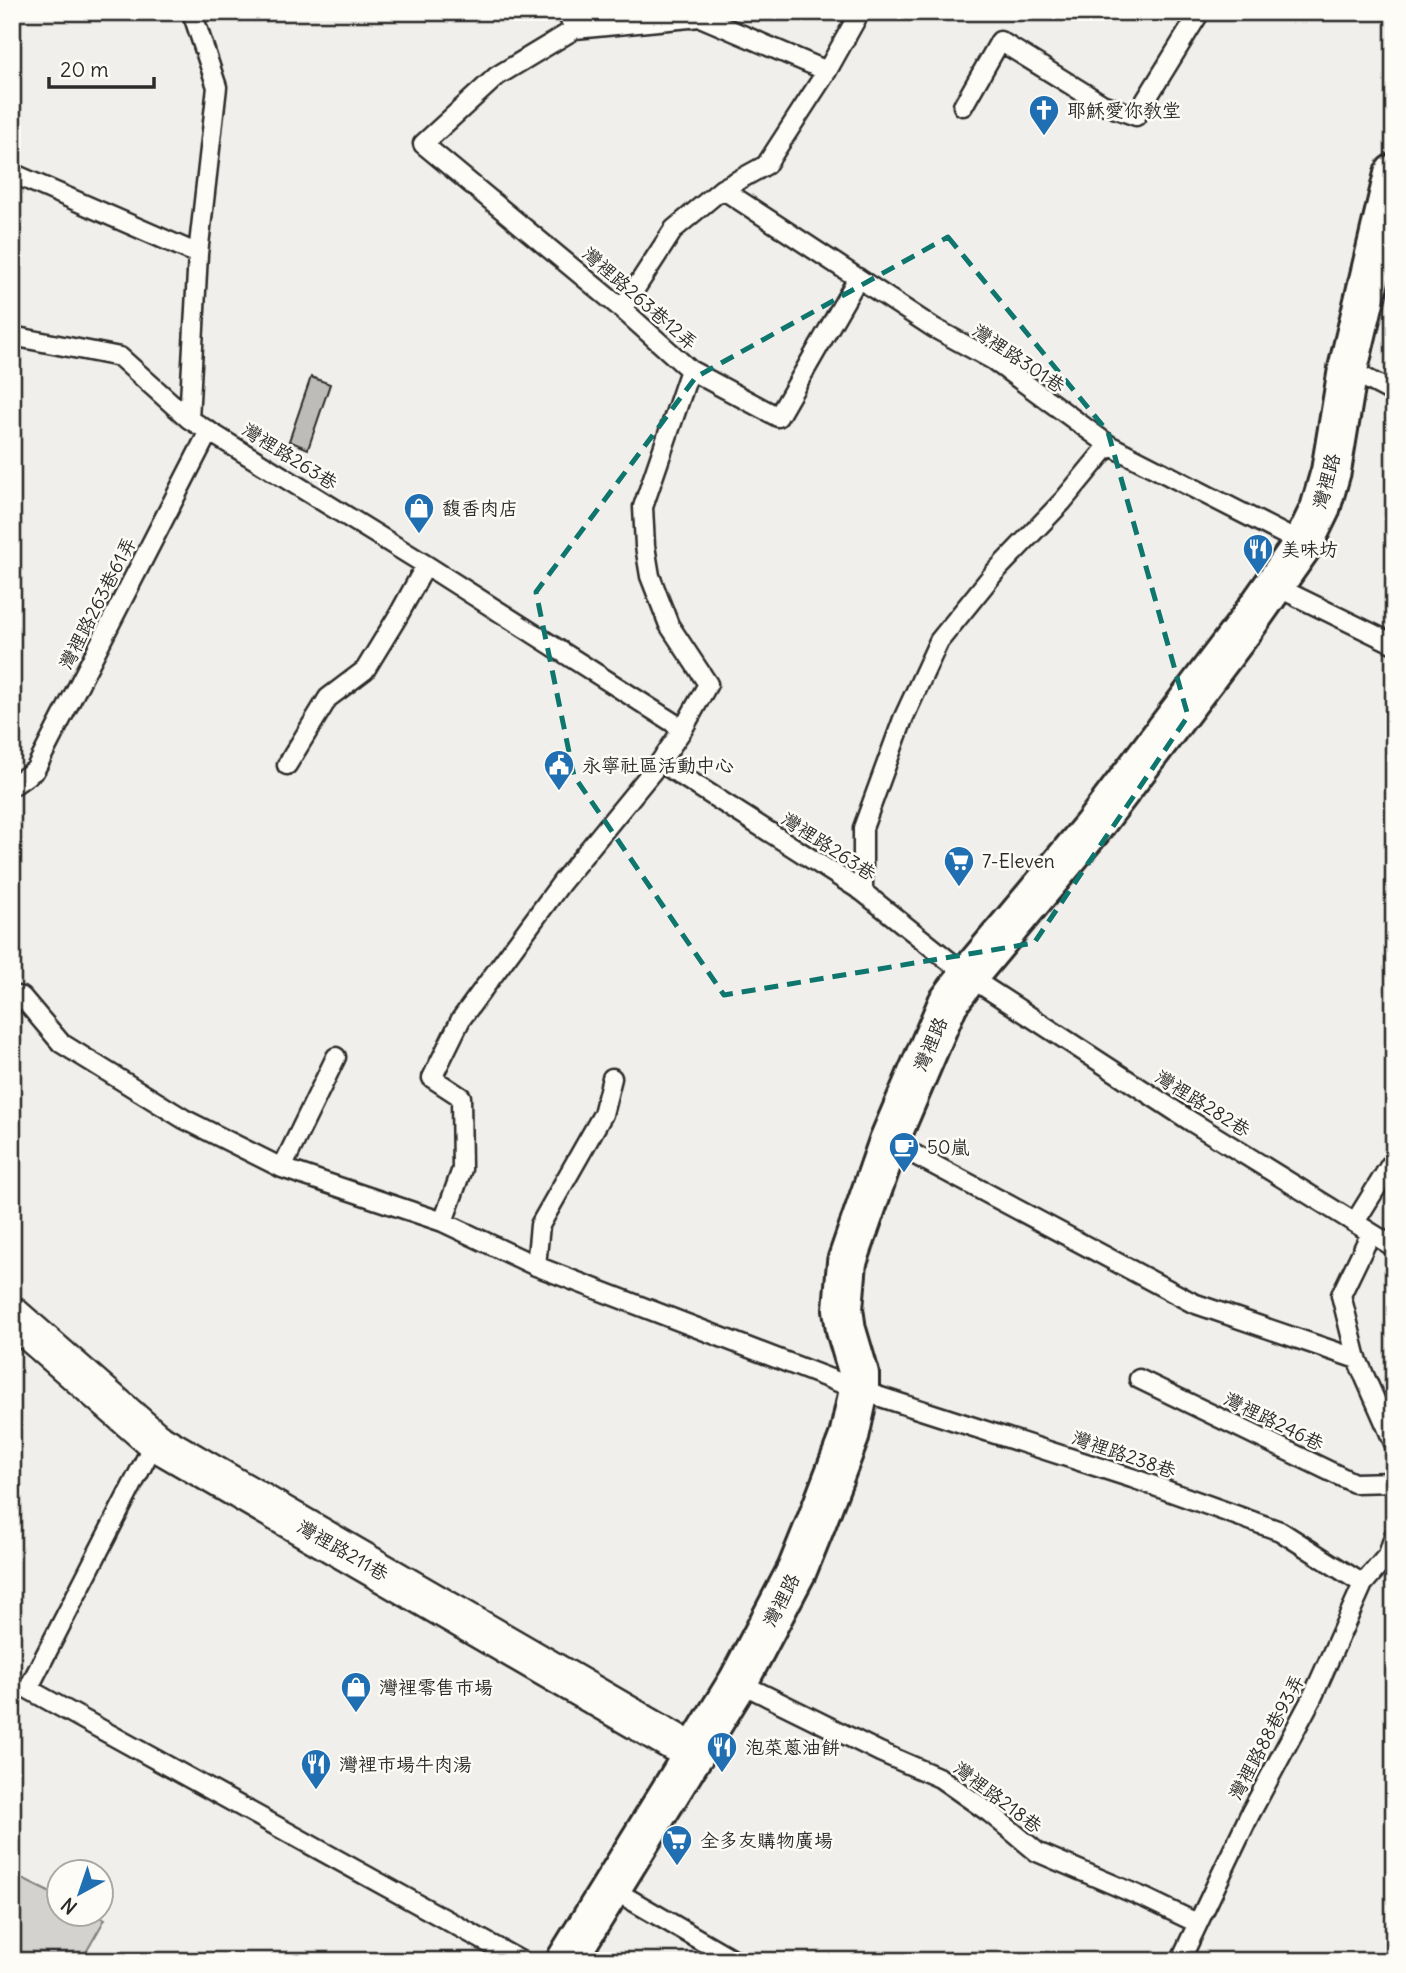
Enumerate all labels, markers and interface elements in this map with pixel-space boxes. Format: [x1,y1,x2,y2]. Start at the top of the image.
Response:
scale bar [49,46,154,90]
text: 20 m [60,56,109,83]
church icon: 耶穌愛你教堂 [1027,93,1061,137]
place label: 耶穌愛你教堂 [1067,98,1181,122]
street label: 灣裡路263巷12弄 [577,241,703,355]
street label: 灣裡路301巷 [968,318,1070,398]
street label: 灣裡路263巷 [238,417,342,495]
street label: 灣裡路 [1307,450,1345,512]
shop icon: 馥香肉店 [402,491,436,535]
place label: 馥香肉店 [442,496,518,520]
restaurant icon: 美味坊 [1241,532,1275,576]
street label: 灣裡路263巷61弄 [53,533,141,673]
place label: 美味坊 [1281,537,1338,561]
public building icon: 永寧社區活動中心 [542,748,576,792]
place label: 永寧社區活動中心 [582,753,734,777]
street label: 灣裡路263巷 [777,806,881,886]
supermarket icon: 7-Eleven [942,844,976,888]
place label: 7-Eleven [982,849,1055,873]
street label: 灣裡路 [908,1013,952,1075]
street label: 灣裡路282巷 [1151,1064,1255,1142]
cafe icon: 50嵐 [887,1130,921,1174]
place label: 50嵐 [927,1135,969,1159]
street label: 灣裡路246巷 [1220,1387,1328,1455]
street label: 灣裡路238巷 [1069,1425,1179,1483]
street label: 灣裡路211巷 [293,1514,393,1586]
street label: 灣裡路 [757,1569,805,1631]
shop icon: 灣裡零售市場 [339,1670,373,1714]
street label: 灣裡路88巷93弄 [1223,1670,1309,1804]
place label: 灣裡零售市場 [379,1675,493,1699]
restaurant icon: 泡菜蔥油餅 [705,1730,739,1774]
place label: 泡菜蔥油餅 [745,1735,840,1759]
restaurant icon: 灣裡市場牛肉湯 [299,1747,333,1791]
place label: 灣裡市場牛肉湯 [339,1752,472,1776]
street label: 灣裡路218巷 [949,1756,1047,1838]
supermarket icon: 全多友購物廣場 [660,1823,694,1867]
place label: 全多友購物廣場 [700,1828,833,1852]
north arrow [46,1857,116,1927]
text: N [56,1893,82,1919]

